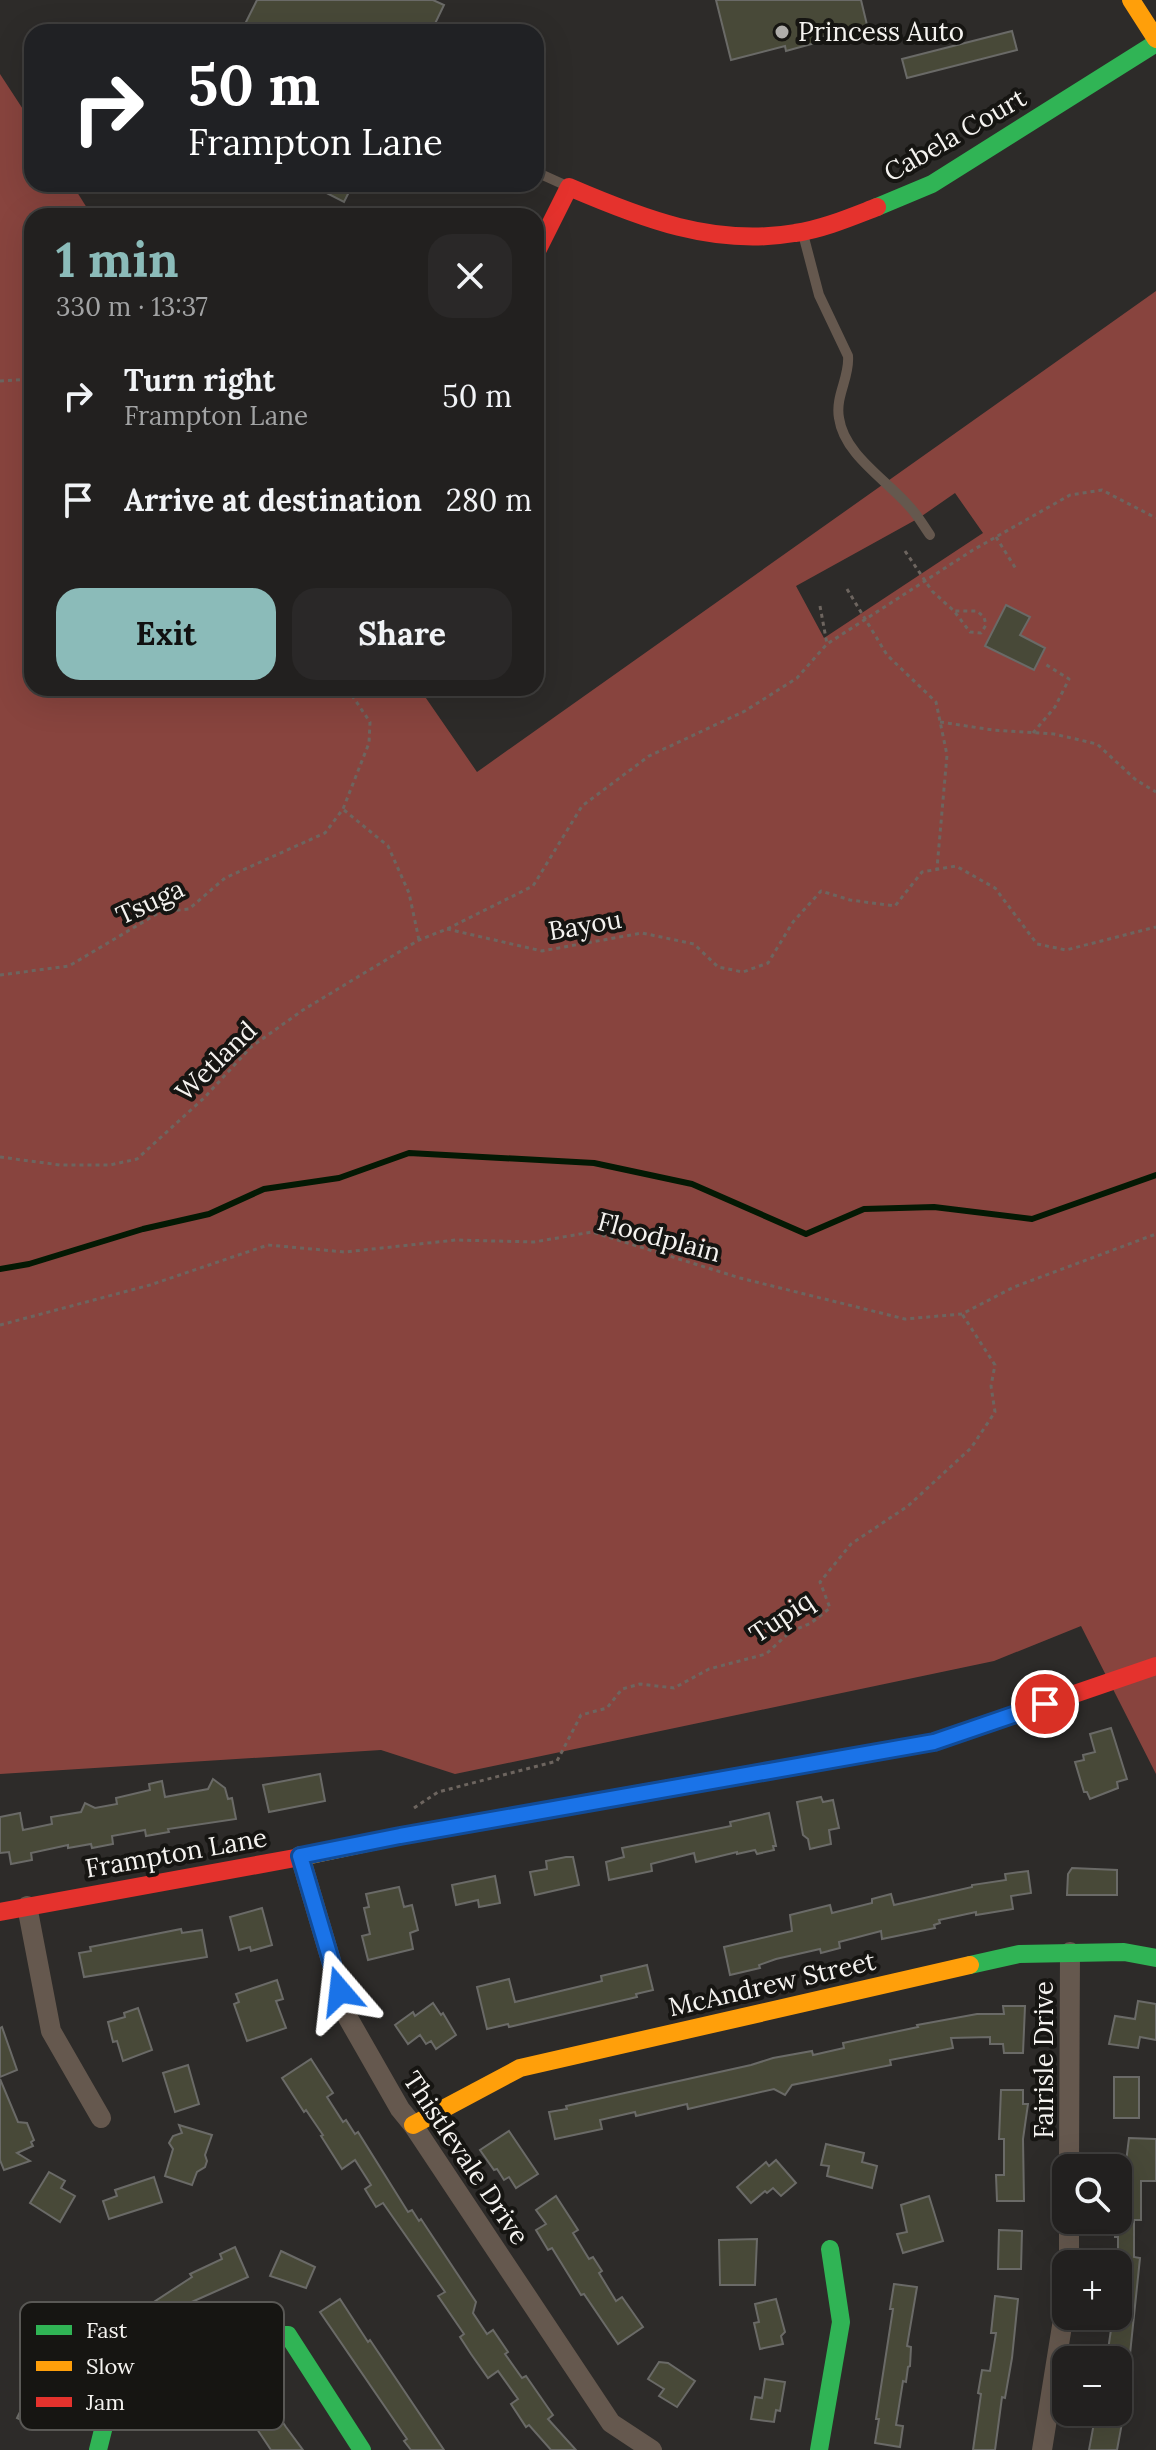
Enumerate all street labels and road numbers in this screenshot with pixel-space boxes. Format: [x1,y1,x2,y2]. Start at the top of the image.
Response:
street label: Cabela Court [878,81,1032,188]
street label: Tsuga [111,872,189,932]
street label: Bayou [546,902,624,947]
street label: Wetland [168,1014,263,1107]
street label: Floodplain [594,1204,724,1269]
street label: Tupiq [743,1583,819,1650]
street label: Frampton Lane [82,1820,269,1885]
street label: McAndrew Street [665,1944,879,2023]
street label: Fairisle Drive [1027,1981,1060,2139]
street label: Thistlevale Drive [396,2065,537,2251]

